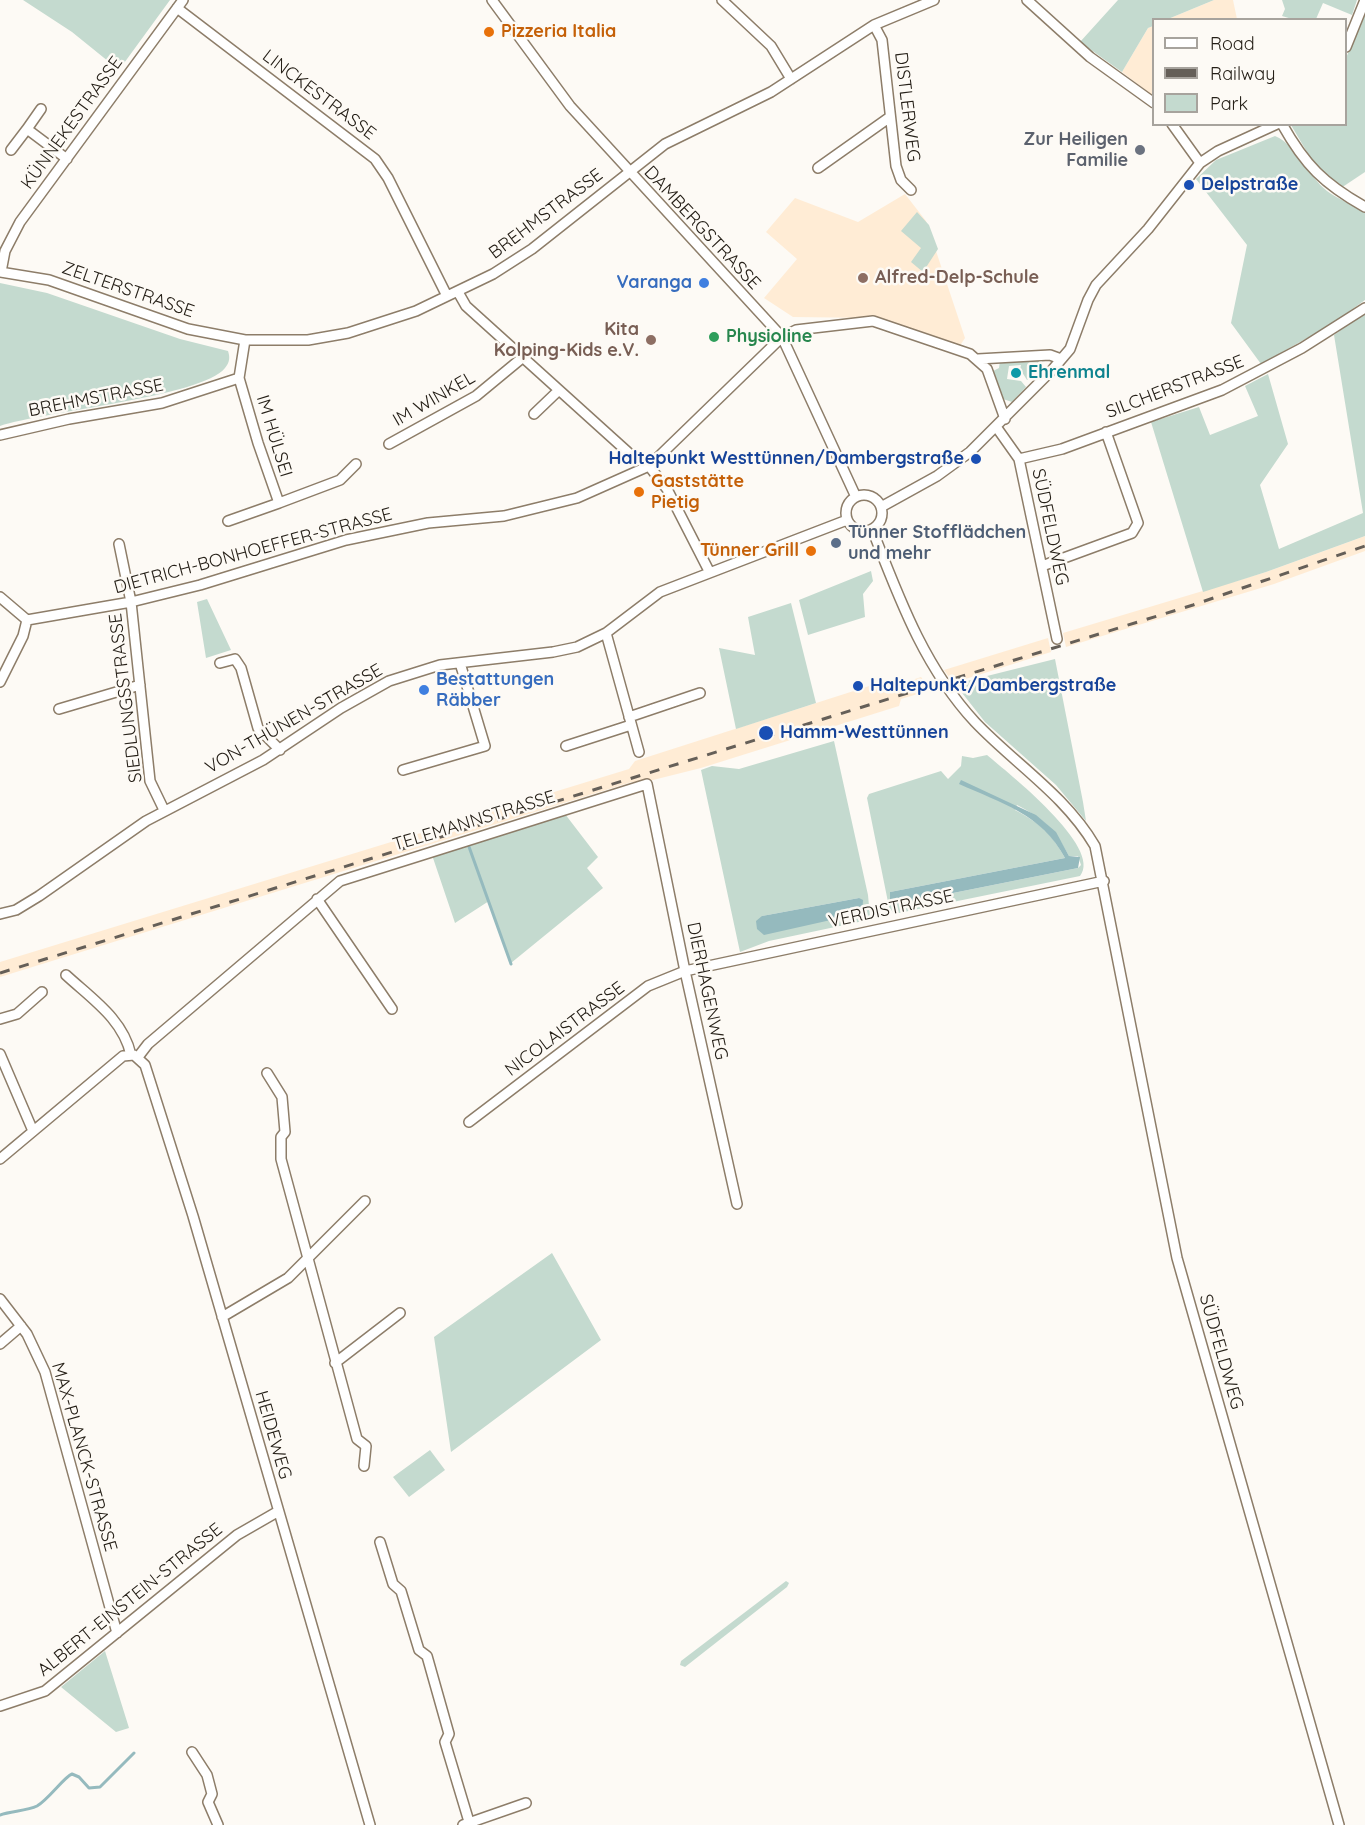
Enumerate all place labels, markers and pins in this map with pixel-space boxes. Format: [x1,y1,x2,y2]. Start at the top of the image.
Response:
place label: Pizzeria Italia [501,21,616,43]
marker: Pizzeria Italia [482,25,496,39]
place label: Zur Heiligen Familie [1024,129,1128,172]
marker: Zur Heiligen Familie [1133,143,1147,157]
place label: Delpstraße [1201,174,1298,196]
marker: Delpstraße [1182,178,1196,192]
place label: Alfred-Delp-Schule [875,267,1039,289]
marker: Alfred-Delp-Schule [856,271,870,285]
place label: Varanga [616,272,692,294]
marker: Varanga [697,276,711,290]
place label: Kita Kolping-Kids e.V. [494,319,639,362]
place label: Physioline [726,326,812,348]
marker: Physioline [707,330,721,344]
marker: Kita Kolping-Kids e.V. [644,333,658,347]
place label: Ehrenmal [1028,362,1110,384]
marker: Ehrenmal [1009,366,1023,380]
place label: Haltepunkt Westtünnen/Dambergstraße [608,448,964,470]
marker: Haltepunkt Westtünnen/Dambergstraße [969,452,983,466]
place label: Gaststätte Pietig [651,471,744,514]
marker: Gaststätte Pietig [632,485,646,499]
place label: Tünner Stofflädchen und mehr [848,522,1026,564]
marker: Tünner Stofflädchen und mehr [829,536,843,550]
place label: Tünner Grill [700,540,799,562]
marker: Tünner Grill [804,544,818,558]
place label: Bestattungen Räbber [436,669,554,712]
place label: Haltepunkt/Dambergstraße [870,675,1116,697]
marker: Haltepunkt/Dambergstraße [851,679,865,693]
marker: Bestattungen Räbber [417,683,431,697]
place label: Hamm-Westtünnen [780,722,949,744]
marker: Hamm-Westtünnen [757,724,775,742]

